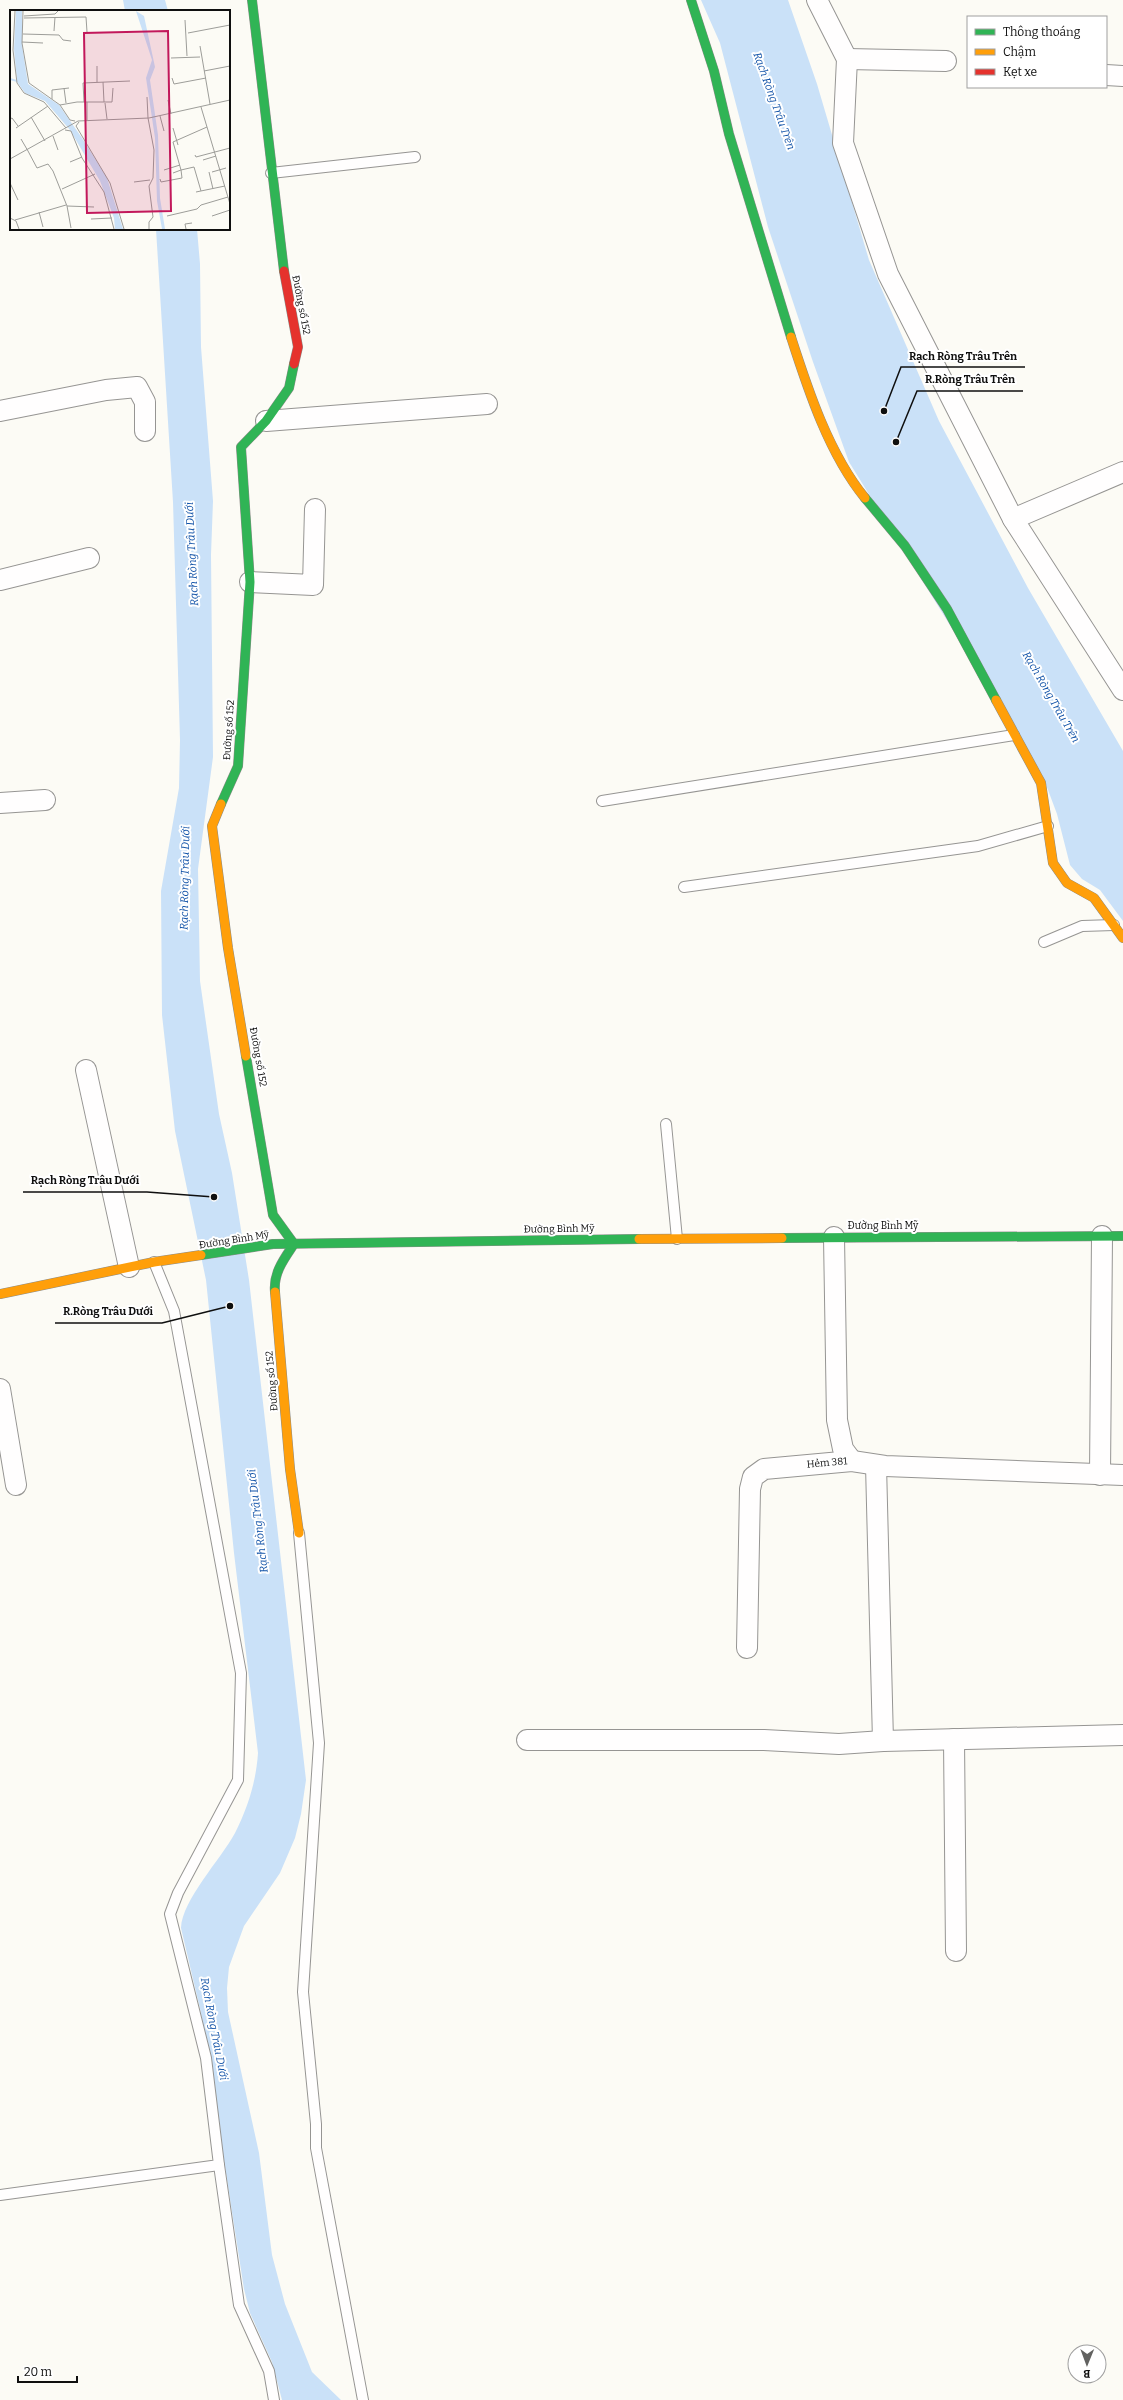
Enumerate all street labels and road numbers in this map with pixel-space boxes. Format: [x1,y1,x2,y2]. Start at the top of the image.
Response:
street label: Đường số 152 [289,274,315,336]
street label: Đường số 152 [219,699,237,760]
street label: Đường số 152 [247,1026,271,1088]
street label: Đường Bình Mỹ [848,1219,919,1232]
street label: Đường Bình Mỹ [523,1221,595,1236]
street label: Đường Bình Mỹ [198,1227,271,1251]
street label: Đường số 152 [261,1350,281,1412]
street label: Hẻm 381 [806,1455,848,1471]

